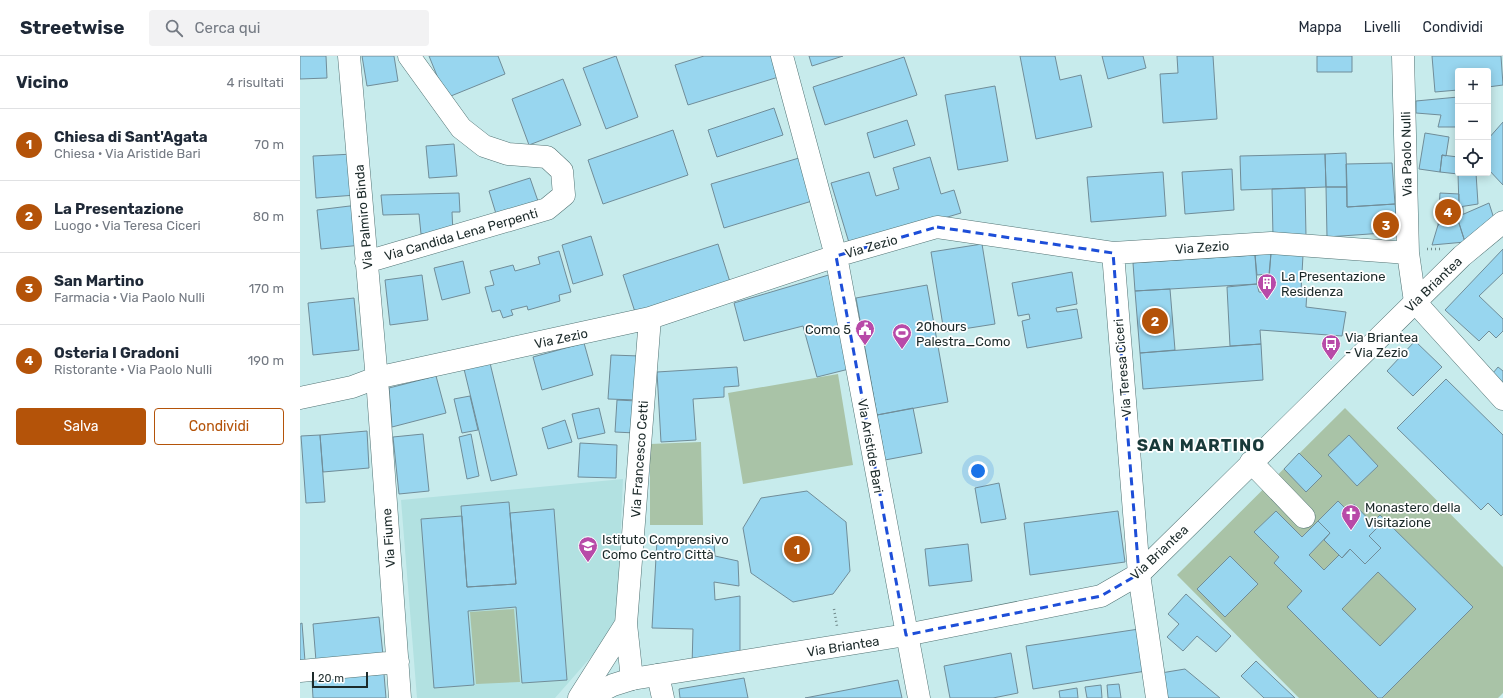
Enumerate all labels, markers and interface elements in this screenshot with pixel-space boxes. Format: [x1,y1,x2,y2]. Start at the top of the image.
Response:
search box [149,10,429,46]
text: Streetwise [20,16,125,39]
icon: search [163,17,185,39]
text: Cerca qui [195,19,260,37]
text: Mappa [1298,19,1342,36]
text: Livelli [1364,19,1401,36]
text: Condividi [1423,19,1483,36]
map controls [1455,68,1491,176]
button: + [1455,68,1491,104]
text: Vicino [16,72,69,92]
text: 4 risultati [227,75,284,90]
button: − [1455,104,1491,140]
street label: Via Paolo Nulli [1398,111,1415,197]
text: Chiesa di Sant'Agata [54,128,208,146]
text: 1 [26,137,32,152]
text: 70 m [254,137,284,152]
button: locate [1455,140,1491,176]
text: Chiesa · Via Aristide Bari [54,146,201,161]
street label: Via Palmiro Binda [351,164,376,270]
pin: 4 [1435,197,1461,227]
text: La Presentazione [54,200,184,218]
street label: Via Candida Lena Perpenti [383,205,540,264]
text: 2 [25,209,33,224]
text: 80 m [253,209,284,224]
pin: 3 [1373,210,1399,240]
text: Luogo · Via Teresa Ciceri [54,218,201,233]
street label: Via Zezio [843,232,899,261]
street label: Via Zezio [1175,238,1230,257]
street label: Via Briantea [1402,254,1465,315]
place label: La Presentazione Residenza [1281,269,1385,299]
text: San Martino [54,272,144,290]
building icon: La Presentazione Residenza [1256,272,1278,300]
text: 3 [25,281,33,296]
text: 170 m [249,281,284,296]
text: Farmacia · Via Paolo Nulli [54,290,205,305]
pin: 2 [1142,306,1168,336]
public building icon: Como 5 [854,318,876,346]
street label: Via Teresa Ciceri [1111,318,1134,418]
place label: 20hours Palestra_Como [916,319,1010,349]
place label: Como 5 [805,322,851,337]
sports icon: 20hours Palestra_Como [891,322,913,350]
street label: Via Zezio [533,326,589,351]
place label: Via Briantea - Via Zezio [1345,330,1418,360]
bus stop icon: Via Briantea - Via Zezio [1320,333,1342,361]
text: Osteria I Gradoni [54,344,179,362]
text: 4 [25,353,33,368]
text: 190 m [248,353,284,368]
text: Ristorante · Via Paolo Nulli [54,362,212,377]
street label: Via Aristide Bari [855,398,886,494]
street label: Via Francesco Cetti [628,400,651,518]
button: Salva [16,408,146,445]
button: Condividi [154,408,284,445]
district label: SAN MARTINO [1137,435,1265,455]
your location [968,461,988,481]
place label: Monastero della Visitazione [1365,500,1461,530]
church icon: Monastero della Visitazione [1340,503,1362,531]
street label: Via Fiume [379,508,398,568]
street label: Via Briantea [1127,522,1191,583]
place label: Istituto Comprensivo Como Centro Città [602,532,729,562]
pin: 1 [784,534,810,564]
school or university icon: Istituto Comprensivo Como Centro Città [577,535,599,563]
street label: Via Briantea [806,633,880,660]
scale bar [312,670,368,689]
text: 20 m [318,672,344,685]

